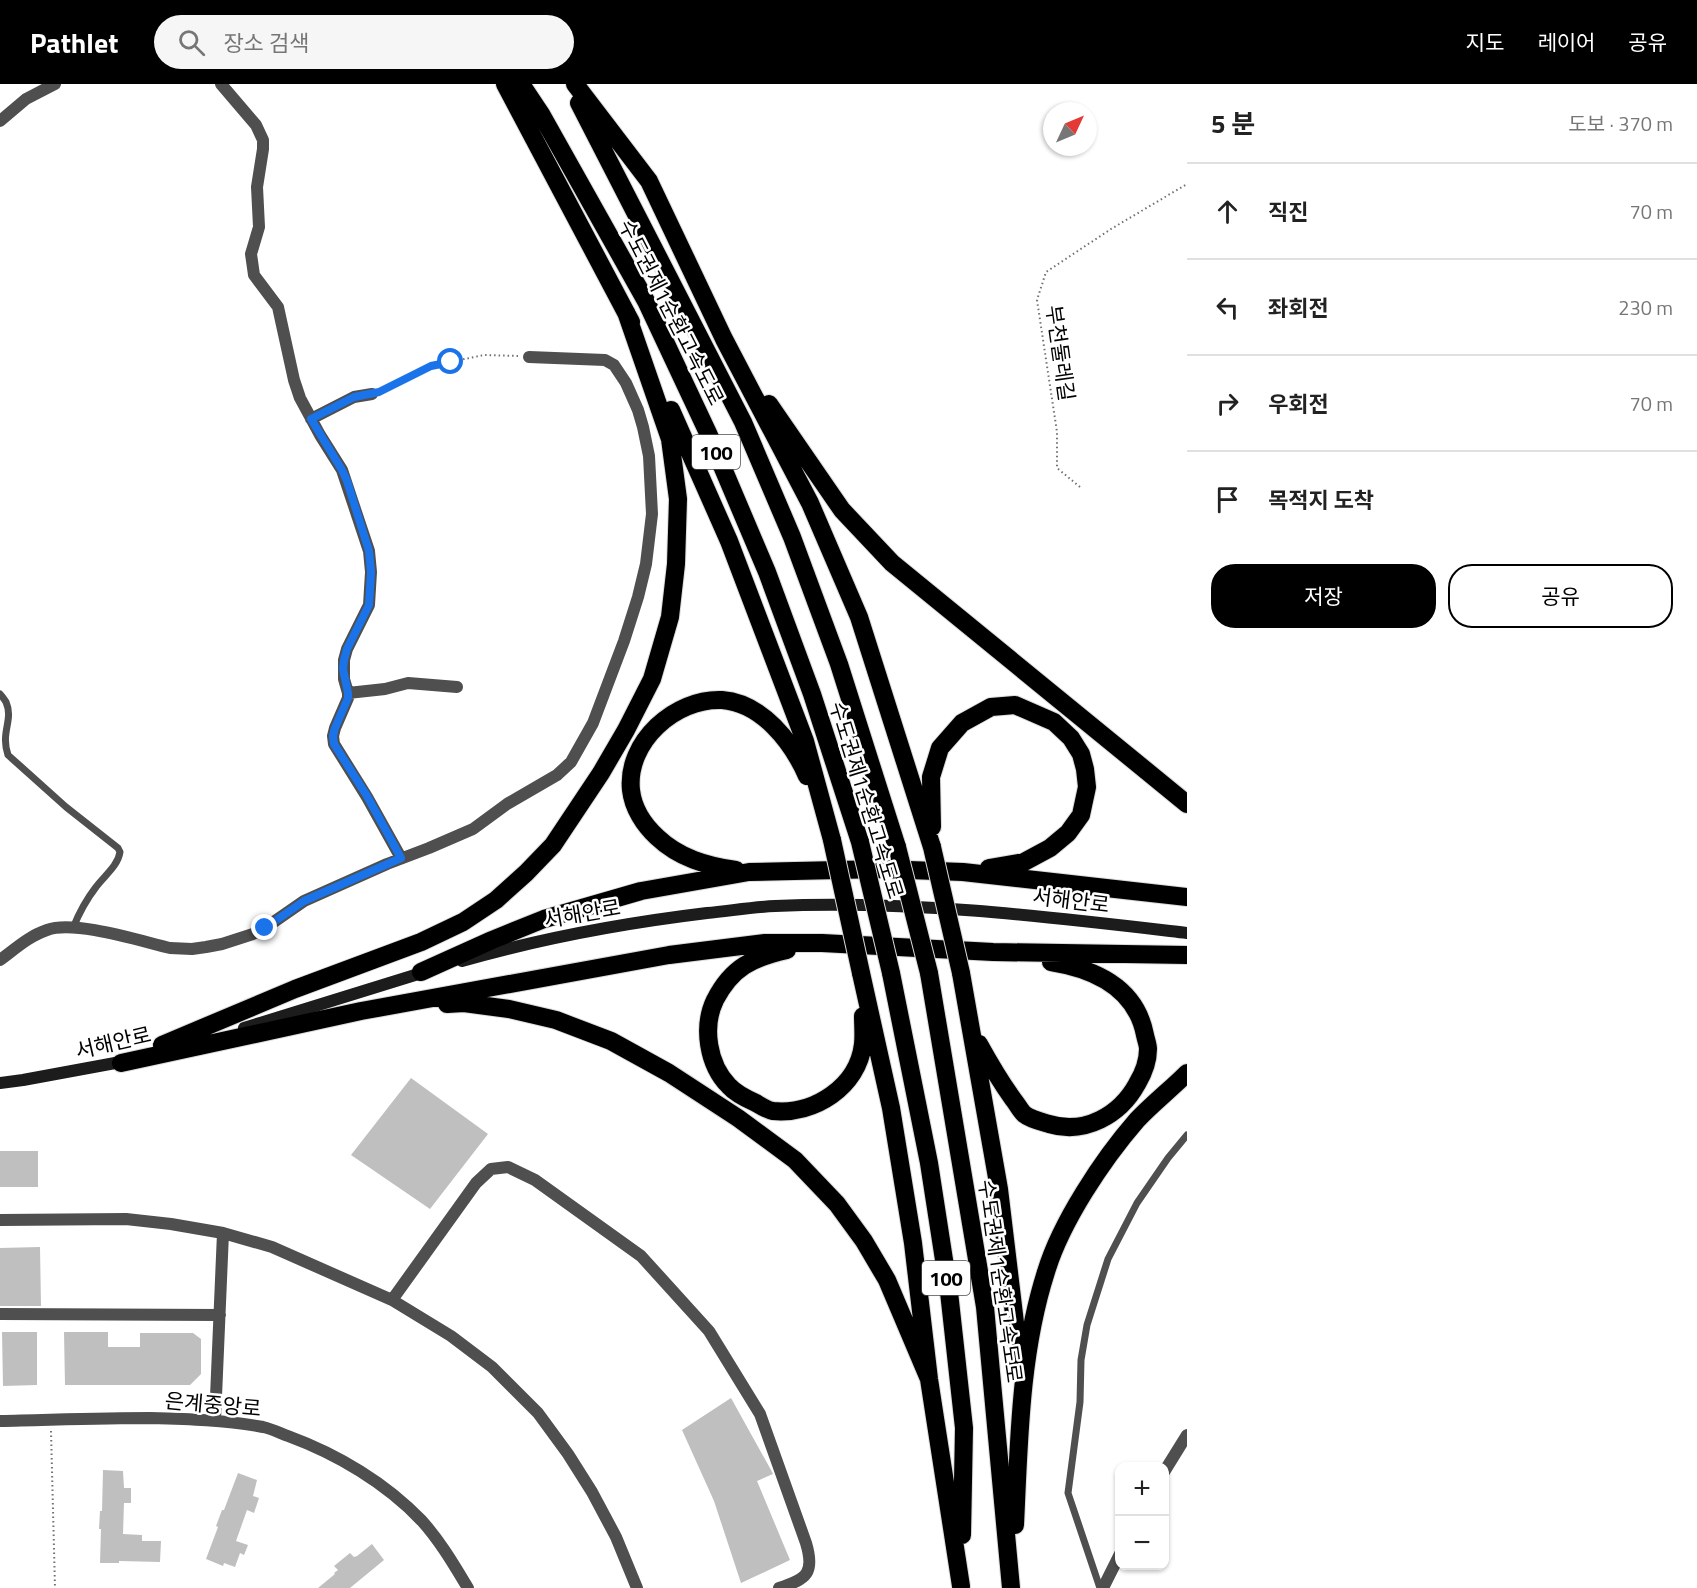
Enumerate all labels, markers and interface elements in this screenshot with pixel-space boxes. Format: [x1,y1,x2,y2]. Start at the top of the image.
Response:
search box [154,15,574,69]
text: Pathlet [30,21,118,64]
icon: search [175,26,208,59]
text: 장소 검색 [223,26,309,60]
text: 지도 [1466,26,1504,58]
text: 레이어 [1537,26,1595,58]
text: 공유 [1628,26,1667,58]
north arrow [1043,102,1097,156]
text: 5 분 [1211,104,1255,143]
text: 도보 · 370 m [1568,108,1673,139]
icon: ahead [1211,195,1244,228]
text: 직진 [1268,195,1308,229]
text: 70 m [1629,196,1673,227]
street label: 수도권제1순환고속도로 [611,213,733,411]
icon: left [1211,291,1244,324]
text: 좌회전 [1268,291,1329,325]
text: 230 m [1618,292,1673,323]
street label: 부천둘레길 [1038,303,1084,403]
route start [437,348,463,374]
icon: right [1211,387,1244,420]
text: 우회전 [1268,387,1329,421]
text: 70 m [1629,388,1673,419]
road number: 100 [692,435,740,469]
icon: arrive [1211,483,1244,516]
text: 목적지 도착 [1268,483,1374,517]
button: 저장 [1211,564,1436,628]
button: 공유 [1448,564,1673,628]
street label: 수도권제1순환고속도로 [822,697,912,903]
street label: 서해안로 [1031,879,1111,921]
street label: 서해안로 [541,891,623,935]
route end [251,914,277,940]
street label: 서해안로 [72,1018,154,1066]
street label: 수도권제1순환고속도로 [971,1177,1031,1385]
road number: 100 [922,1261,970,1295]
street label: 은계중앙로 [163,1384,263,1424]
map controls [1115,1462,1169,1570]
button: + [1115,1462,1169,1516]
button: − [1115,1516,1169,1570]

